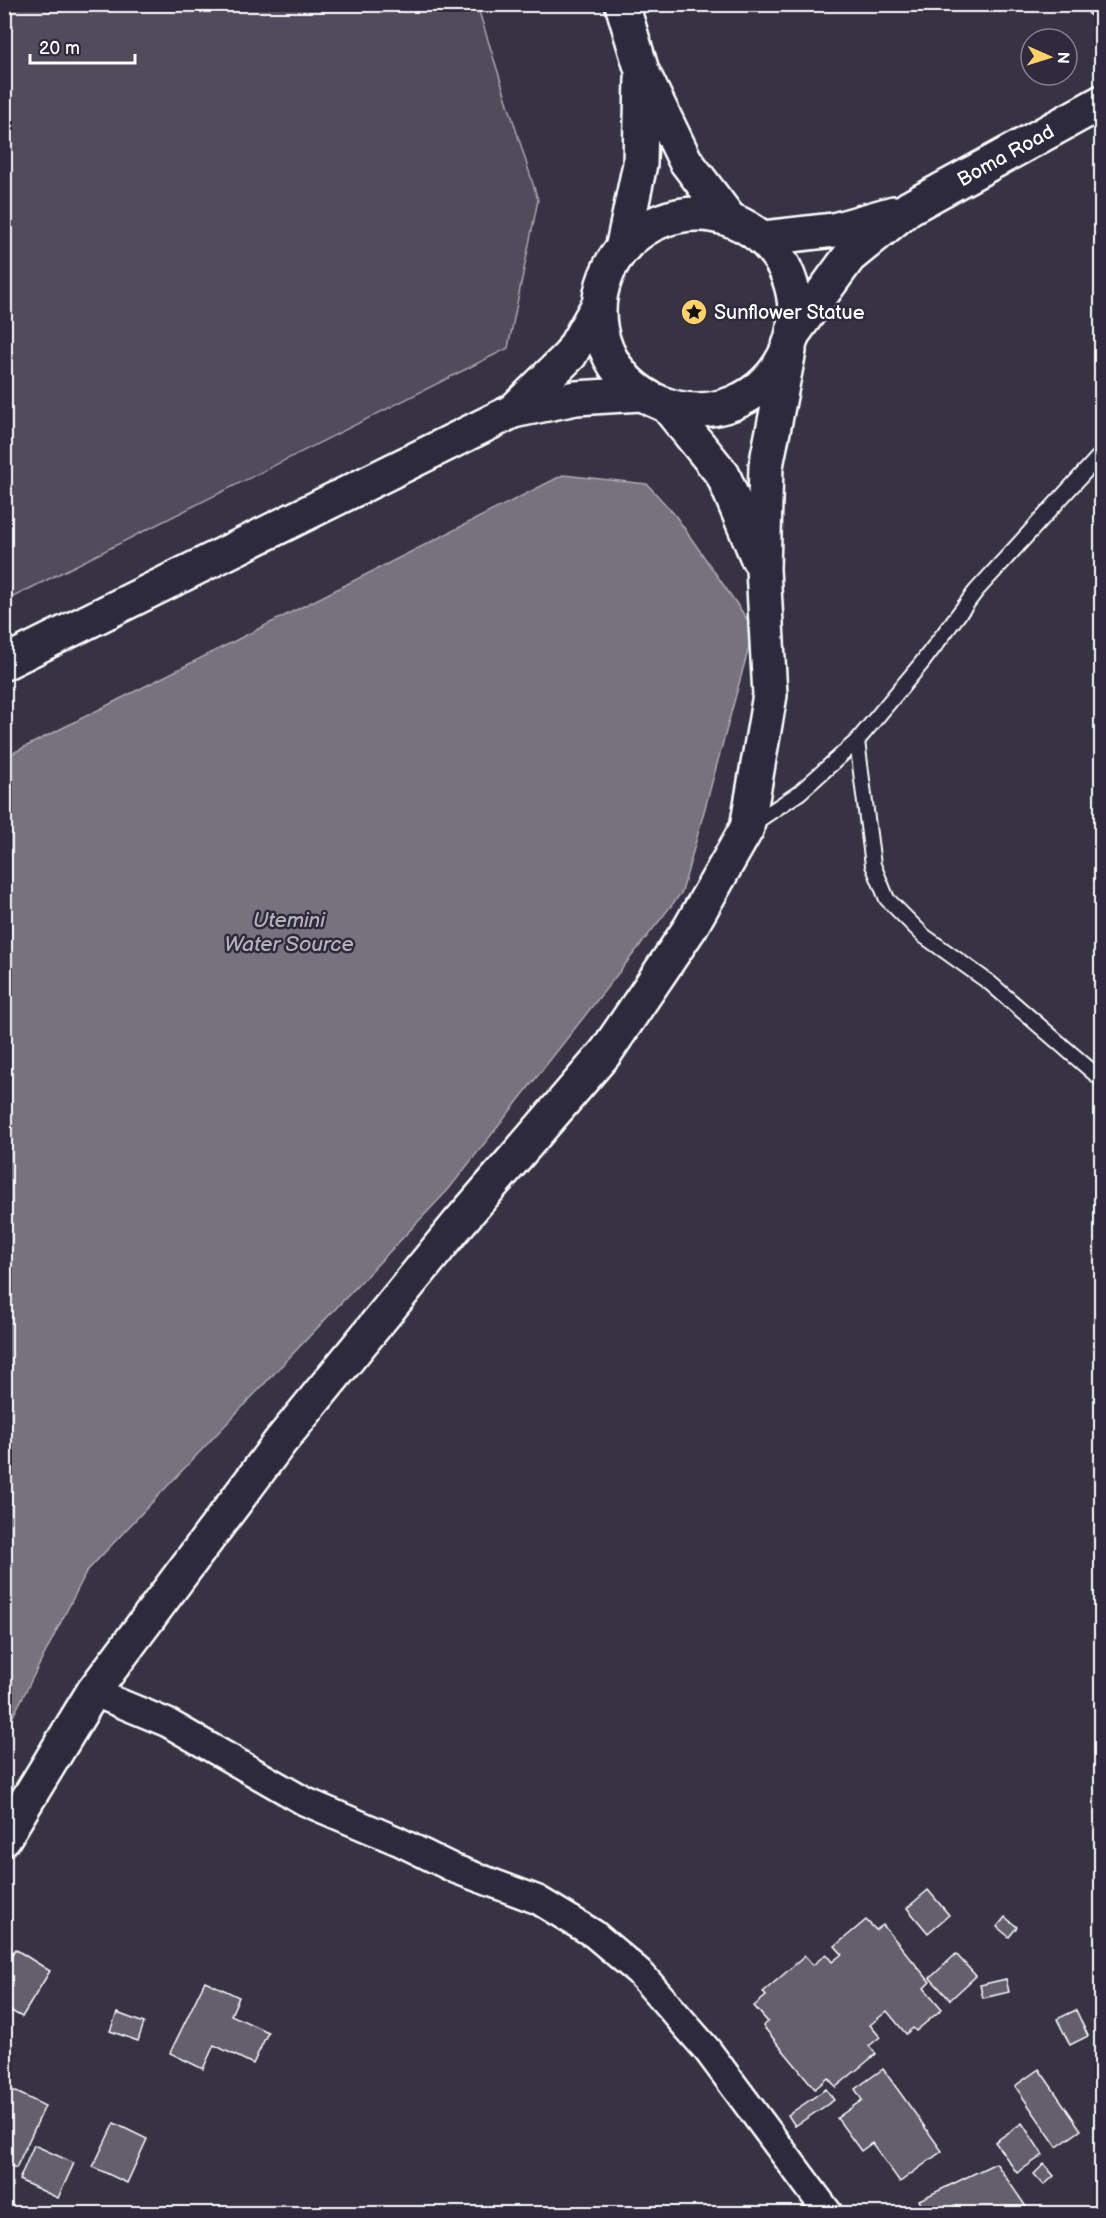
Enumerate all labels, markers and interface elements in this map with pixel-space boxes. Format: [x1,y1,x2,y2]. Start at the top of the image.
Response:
scale bar [30,27,135,65]
north arrow [1019,27,1079,87]
text: 20 m [39,38,80,59]
text: N [1053,51,1072,64]
street label: Boma Road [953,120,1058,192]
place icon: Sunflower Statue [679,297,709,327]
place label: Sunflower Statue [714,301,865,325]
water label: Utemini Water Source [224,908,354,957]

